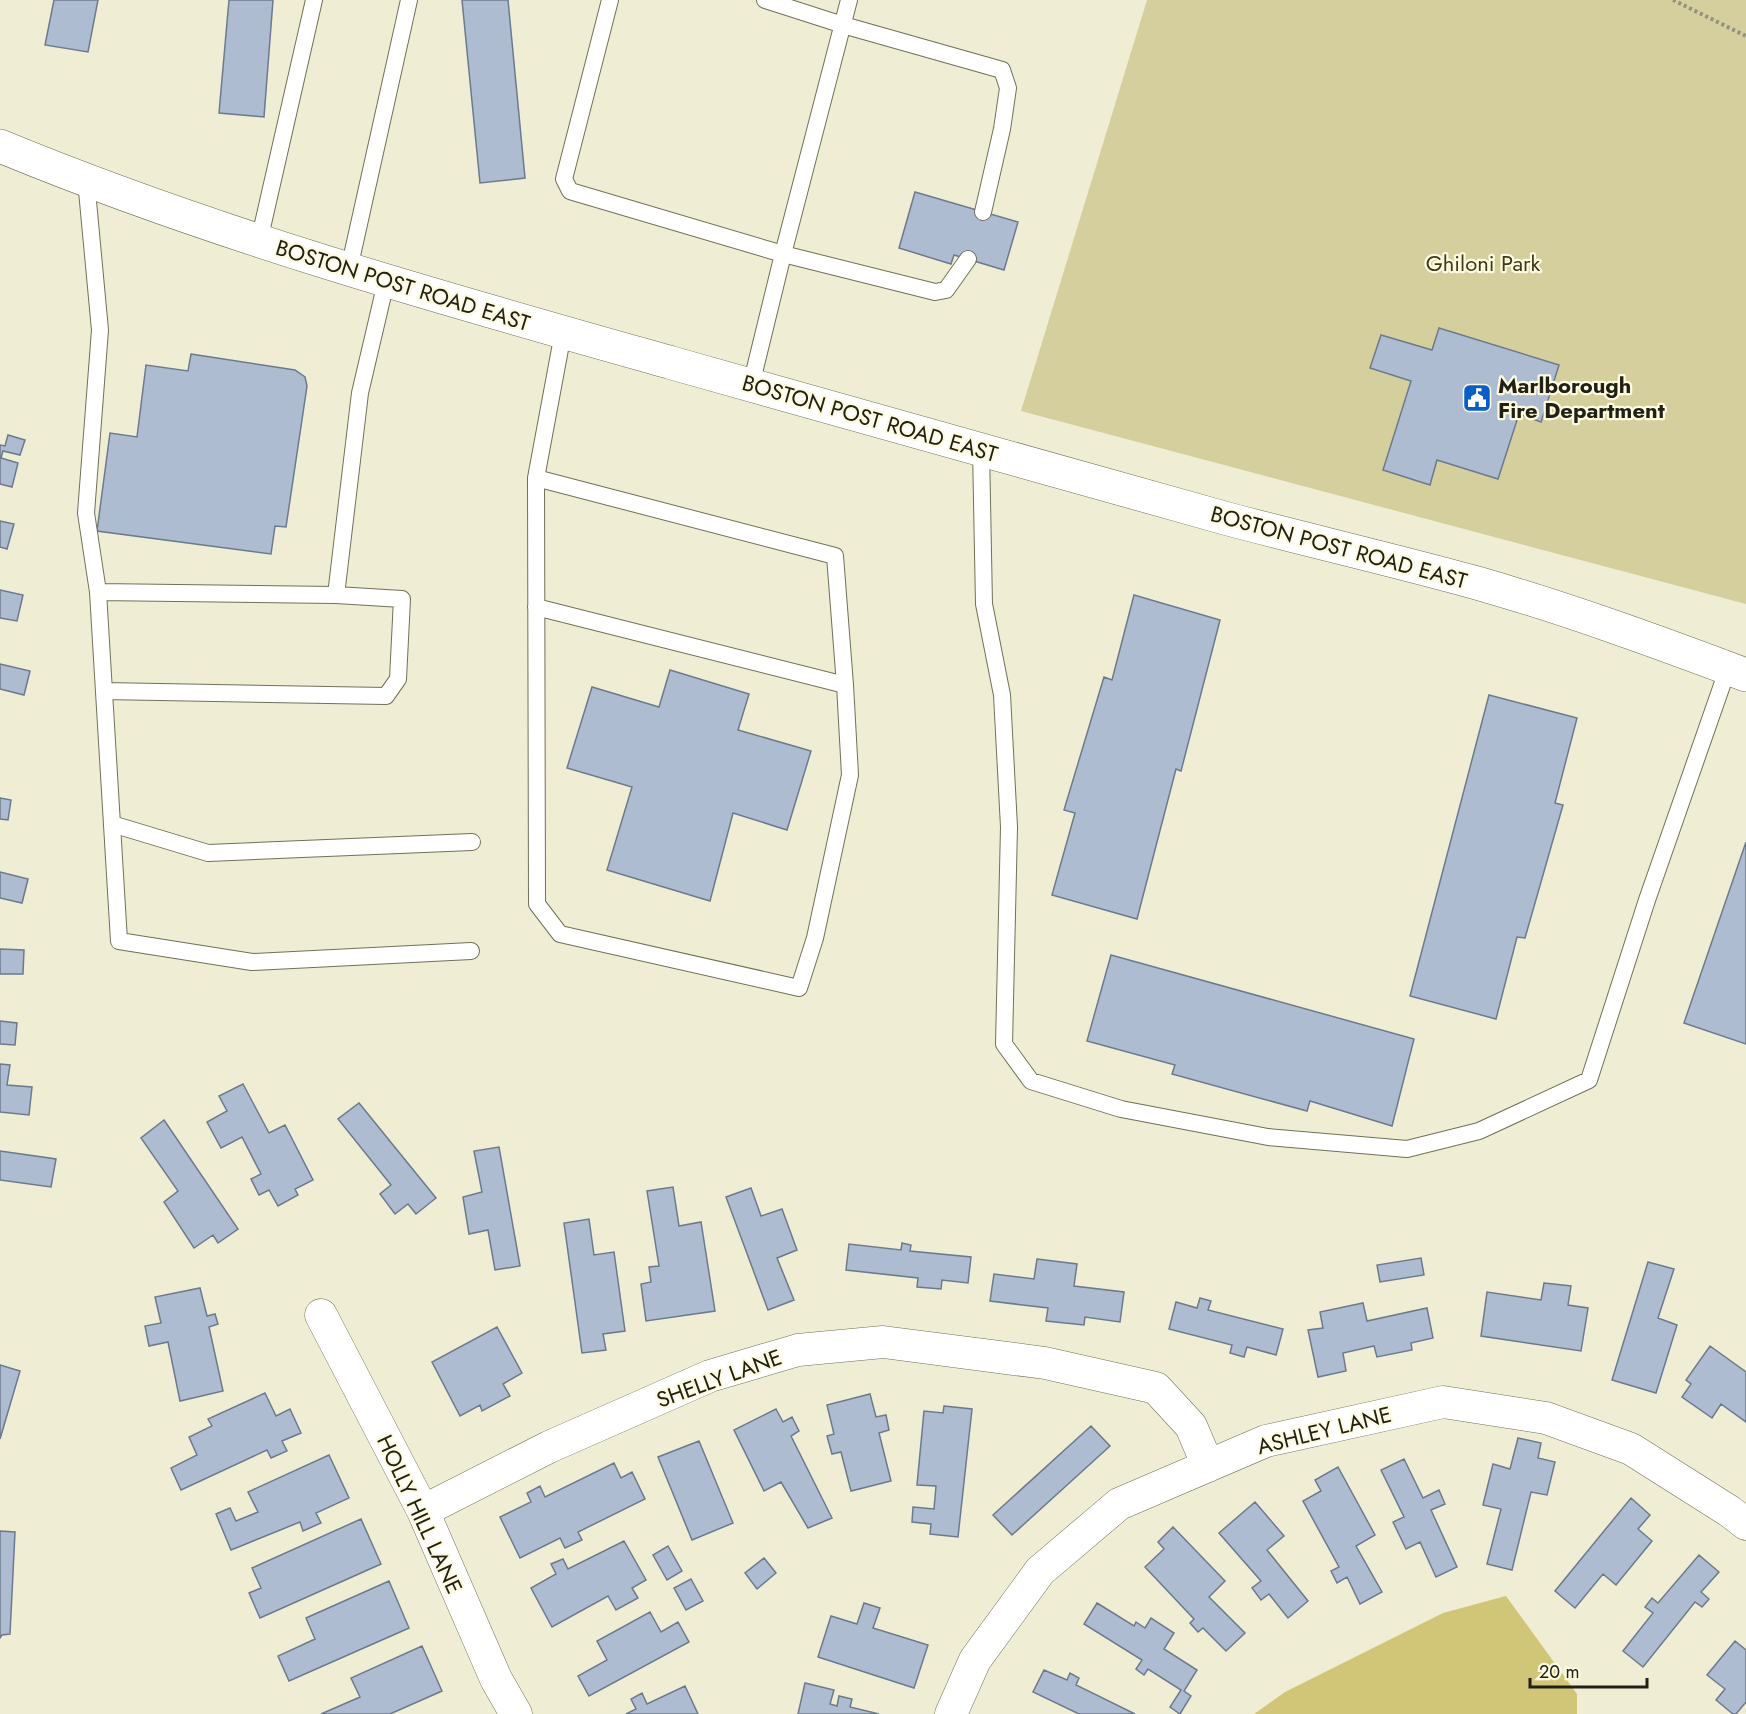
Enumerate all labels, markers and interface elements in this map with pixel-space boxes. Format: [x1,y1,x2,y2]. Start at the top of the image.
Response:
street label: BOSTON POST ROAD EAST [272,231,535,339]
park label: Ghiloni Park [1426,247,1541,279]
street label: BOSTON POST ROAD EAST [739,366,1002,470]
place label: Marlborough Fire Department [1498,369,1665,426]
public building icon: Marlborough Fire Department [1461,382,1493,414]
street label: BOSTON POST ROAD EAST [1207,497,1471,597]
street label: SHELLY LANE [652,1341,786,1415]
street label: ASHLEY LANE [1253,1398,1395,1462]
street label: HOLLY HILL LANE [369,1429,471,1599]
scale bar [1530,1651,1647,1689]
text: 20 m [1539,1659,1579,1685]

